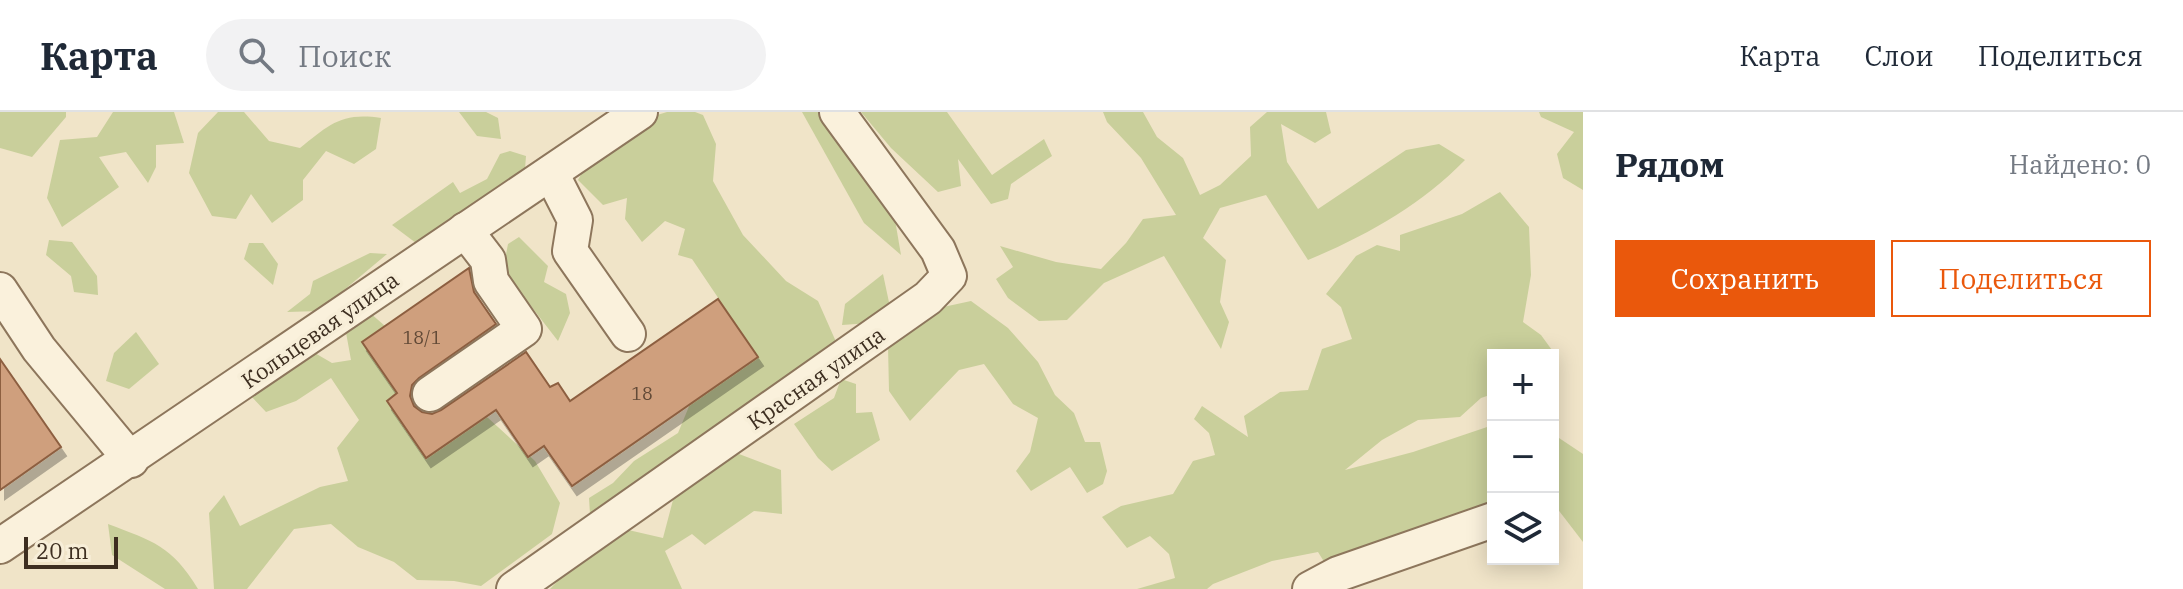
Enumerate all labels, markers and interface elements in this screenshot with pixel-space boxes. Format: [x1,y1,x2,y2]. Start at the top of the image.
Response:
search box [206,19,766,91]
text: Карта [40,31,158,80]
icon: search [234,33,278,77]
text: Поиск [298,36,391,75]
text: Карта [1739,37,1820,74]
text: Слои [1864,37,1934,74]
text: Поделиться [1978,37,2143,74]
text: Рядом [1615,142,1724,186]
text: Найдено: 0 [2009,147,2151,181]
button: Сохранить [1615,240,1875,317]
button: Поделиться [1891,240,2151,317]
street label: Кольцевая улица [235,264,404,395]
street label: Красная улица [741,319,890,436]
house number: 18/1 [403,326,442,349]
map controls [1487,349,1559,565]
button: + [1487,349,1559,421]
house number: 18 [631,382,653,405]
button: − [1487,421,1559,493]
button: layers [1487,493,1559,565]
scale bar [24,533,118,569]
text: 20 m [36,536,88,565]

